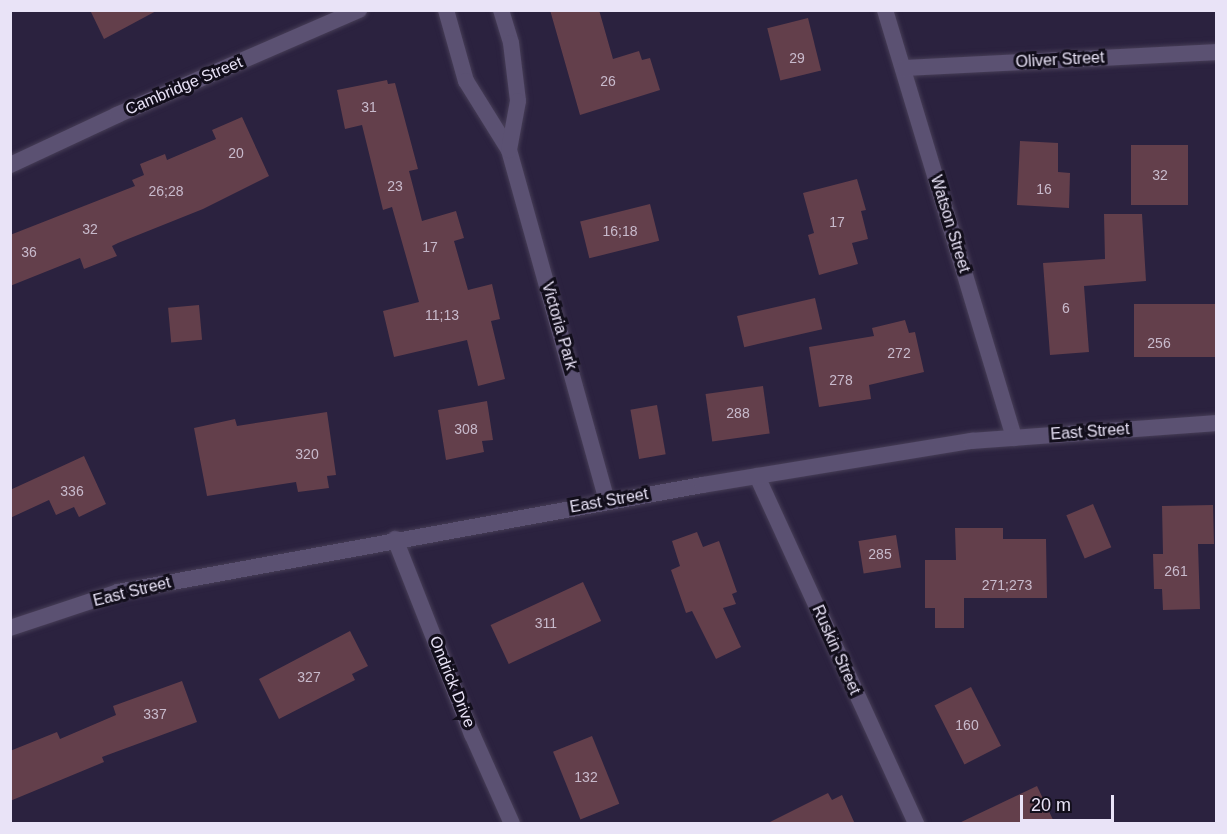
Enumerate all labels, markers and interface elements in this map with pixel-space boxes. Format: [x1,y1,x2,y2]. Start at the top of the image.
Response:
street label: Oliver Street [1015,48,1105,72]
house number: 29 [789,50,805,66]
street label: Cambridge Street [123,53,245,119]
house number: 26 [600,73,616,89]
house number: 31 [361,99,377,115]
house number: 20 [228,145,244,161]
house number: 32 [1152,167,1168,183]
street label: Watson Street [926,173,974,275]
house number: 23 [387,178,403,194]
house number: 16 [1036,181,1052,197]
house number: 26;28 [148,183,184,199]
house number: 17 [829,214,845,230]
house number: 32 [82,221,98,237]
house number: 16;18 [602,223,638,239]
house number: 17 [422,239,438,255]
house number: 36 [21,244,37,260]
street label: Victoria Park [537,280,581,372]
house number: 6 [1062,300,1070,316]
house number: 11;13 [425,307,459,323]
house number: 256 [1147,335,1171,351]
house number: 272 [887,345,911,361]
house number: 278 [829,372,853,388]
house number: 288 [726,405,750,421]
street label: East Street [1050,420,1130,444]
house number: 308 [454,421,478,437]
house number: 320 [295,446,319,462]
house number: 336 [60,483,84,499]
street label: East Street [568,485,650,517]
house number: 285 [868,546,892,562]
house number: 261 [1164,563,1188,579]
street label: East Street [91,573,173,611]
house number: 271;273 [982,577,1032,593]
street label: Ruskin Street [808,602,864,698]
house number: 311 [535,615,557,631]
street label: Ondrick Drive [425,633,479,731]
house number: 327 [297,669,321,685]
house number: 337 [143,706,167,722]
house number: 160 [955,717,979,733]
house number: 132 [574,769,598,785]
scale bar [1023,783,1118,821]
text: 20 m [1031,795,1071,815]

